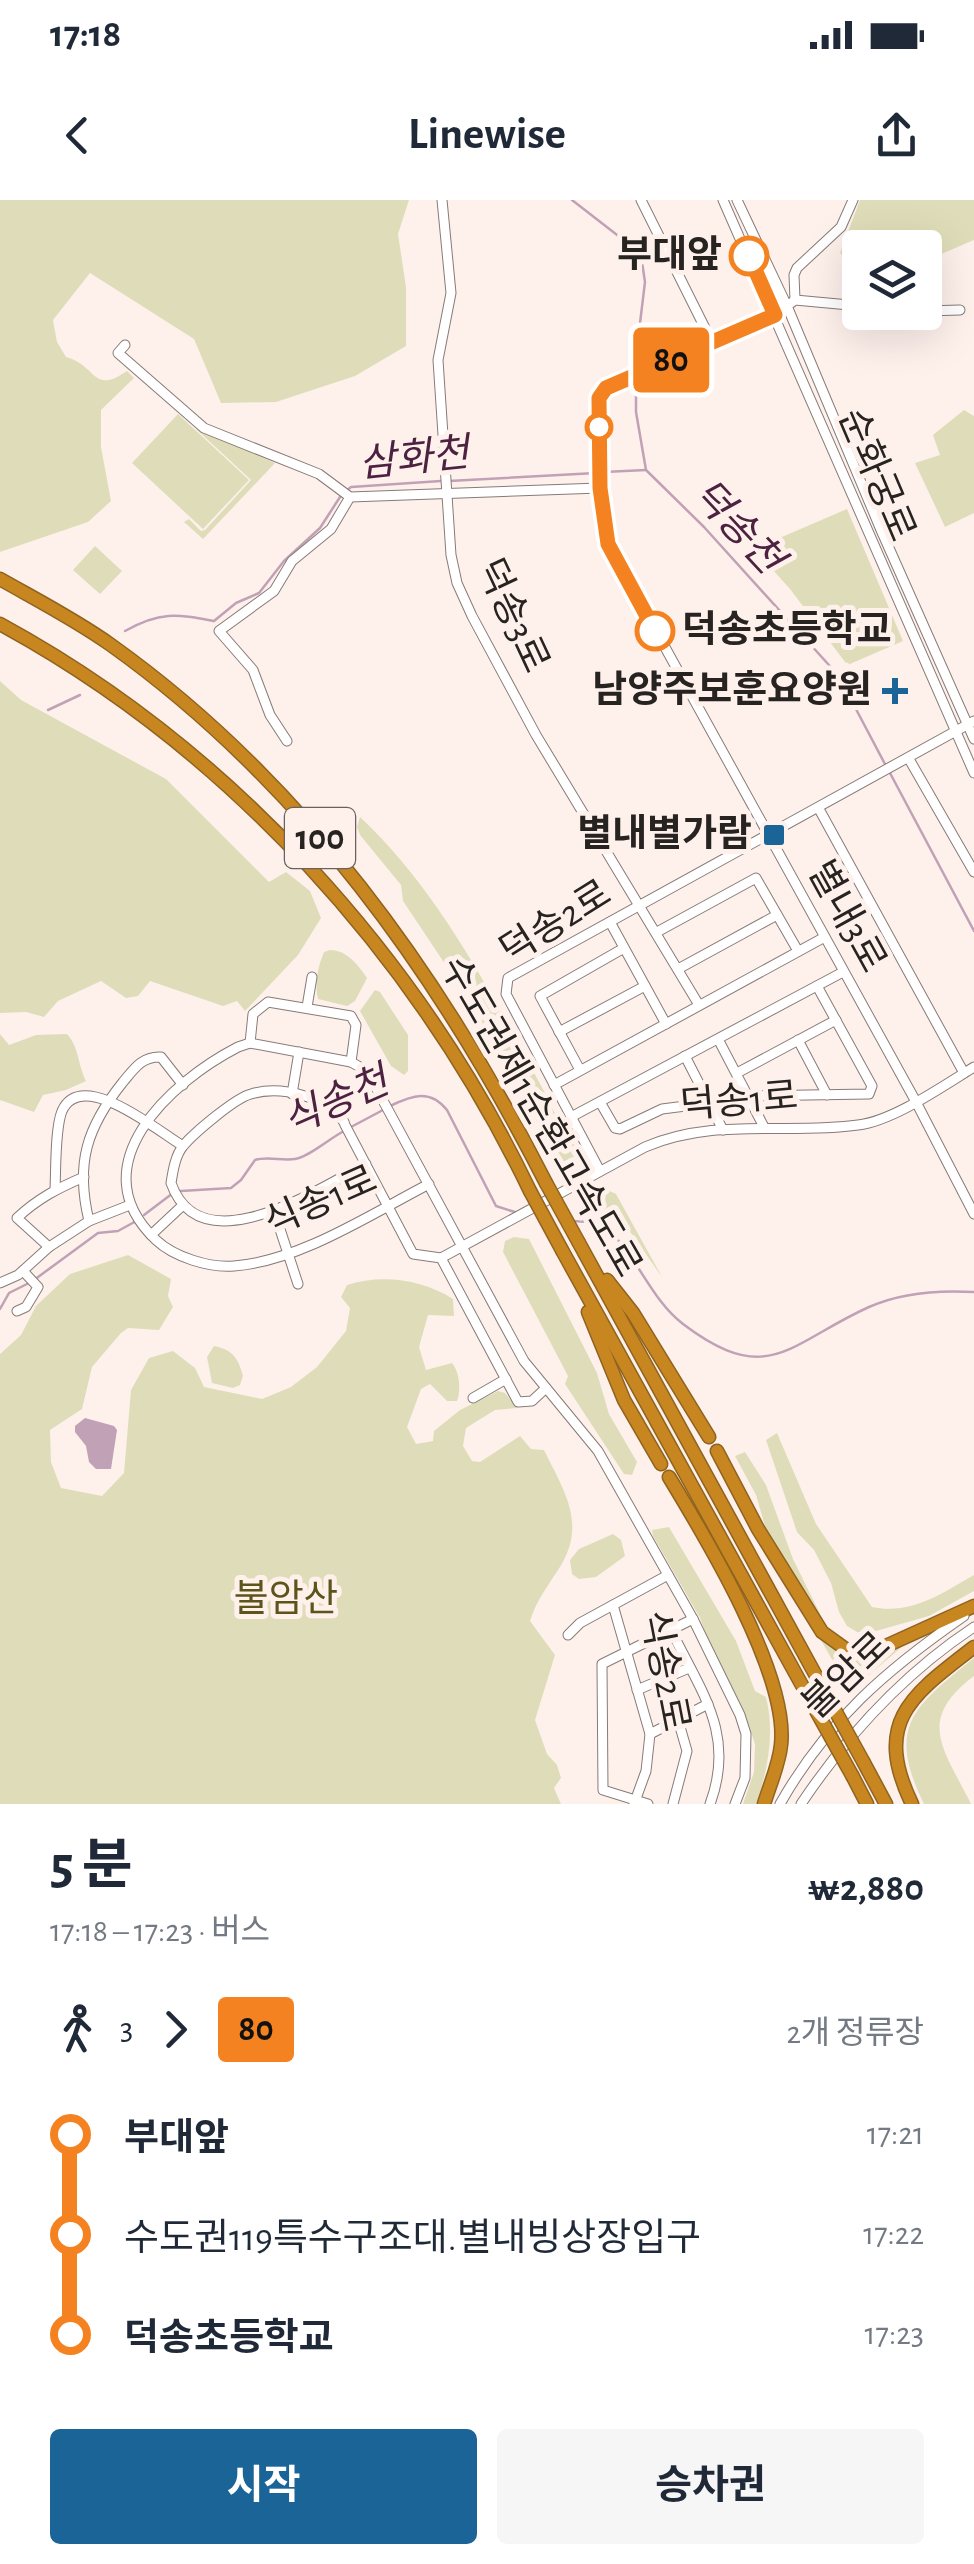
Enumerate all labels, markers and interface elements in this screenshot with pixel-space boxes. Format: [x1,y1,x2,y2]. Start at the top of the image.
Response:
text: 17:18 [50,16,121,54]
icon: back [50,108,105,163]
icon: share [869,108,924,163]
text: Linewise [408,112,566,157]
map controls [842,230,942,330]
button: layers [842,230,942,330]
place label: 부대앞 [617,234,722,275]
marker: 부대앞 [730,237,768,275]
line badge: 80 [626,328,716,392]
text: 80 [653,343,689,378]
street label: 순화궁로 [831,402,923,547]
unlabelled marker [586,414,612,440]
water label: 삼화천 [357,431,475,485]
water label: 덕송천 [685,472,794,584]
street label: 덕송3로 [469,552,557,679]
place label: 덕송초등학교 [682,609,892,650]
marker: 덕송초등학교 [636,612,674,650]
place label: 남양주보훈요양원 [592,670,872,710]
marker: 남양주보훈요양원 [882,678,908,704]
road number: 100 [285,808,355,868]
place label: 별내별가람 [577,813,752,854]
marker: 별내별가람 [761,822,787,848]
street label: 별내3로 [800,854,894,979]
street label: 덕송2로 [493,873,618,971]
street label: 수도권제1순환고속도로 [433,949,649,1284]
water label: 식송천 [277,1058,398,1143]
street label: 덕송1로 [678,1076,799,1126]
street label: 식송1로 [259,1159,383,1243]
park label: 불암산 [234,1579,338,1619]
street label: 식송2로 [634,1607,696,1735]
street label: 불암로 [795,1624,898,1726]
text: 5 분 [50,1839,133,1894]
text: ₩2,880 [808,1870,924,1908]
text: 17:18 – 17:23 · 버스 [50,1915,270,1947]
icon: walk [50,2002,105,2057]
icon: forward [148,2002,203,2057]
text: 80 [238,2012,274,2047]
text: 3 [120,2013,133,2045]
text: 2개 정류장 [786,2017,924,2049]
text: 17:21 [867,2118,924,2150]
text: 부대앞 [124,2120,229,2158]
text: 17:22 [863,2218,924,2250]
text: 수도권119특수구조대.별내빙상장입구 [124,2220,701,2258]
text: 17:23 [865,2318,924,2350]
text: 덕송초등학교 [124,2320,334,2358]
button: 시작 [50,2429,477,2544]
button: 승차권 [497,2429,924,2544]

